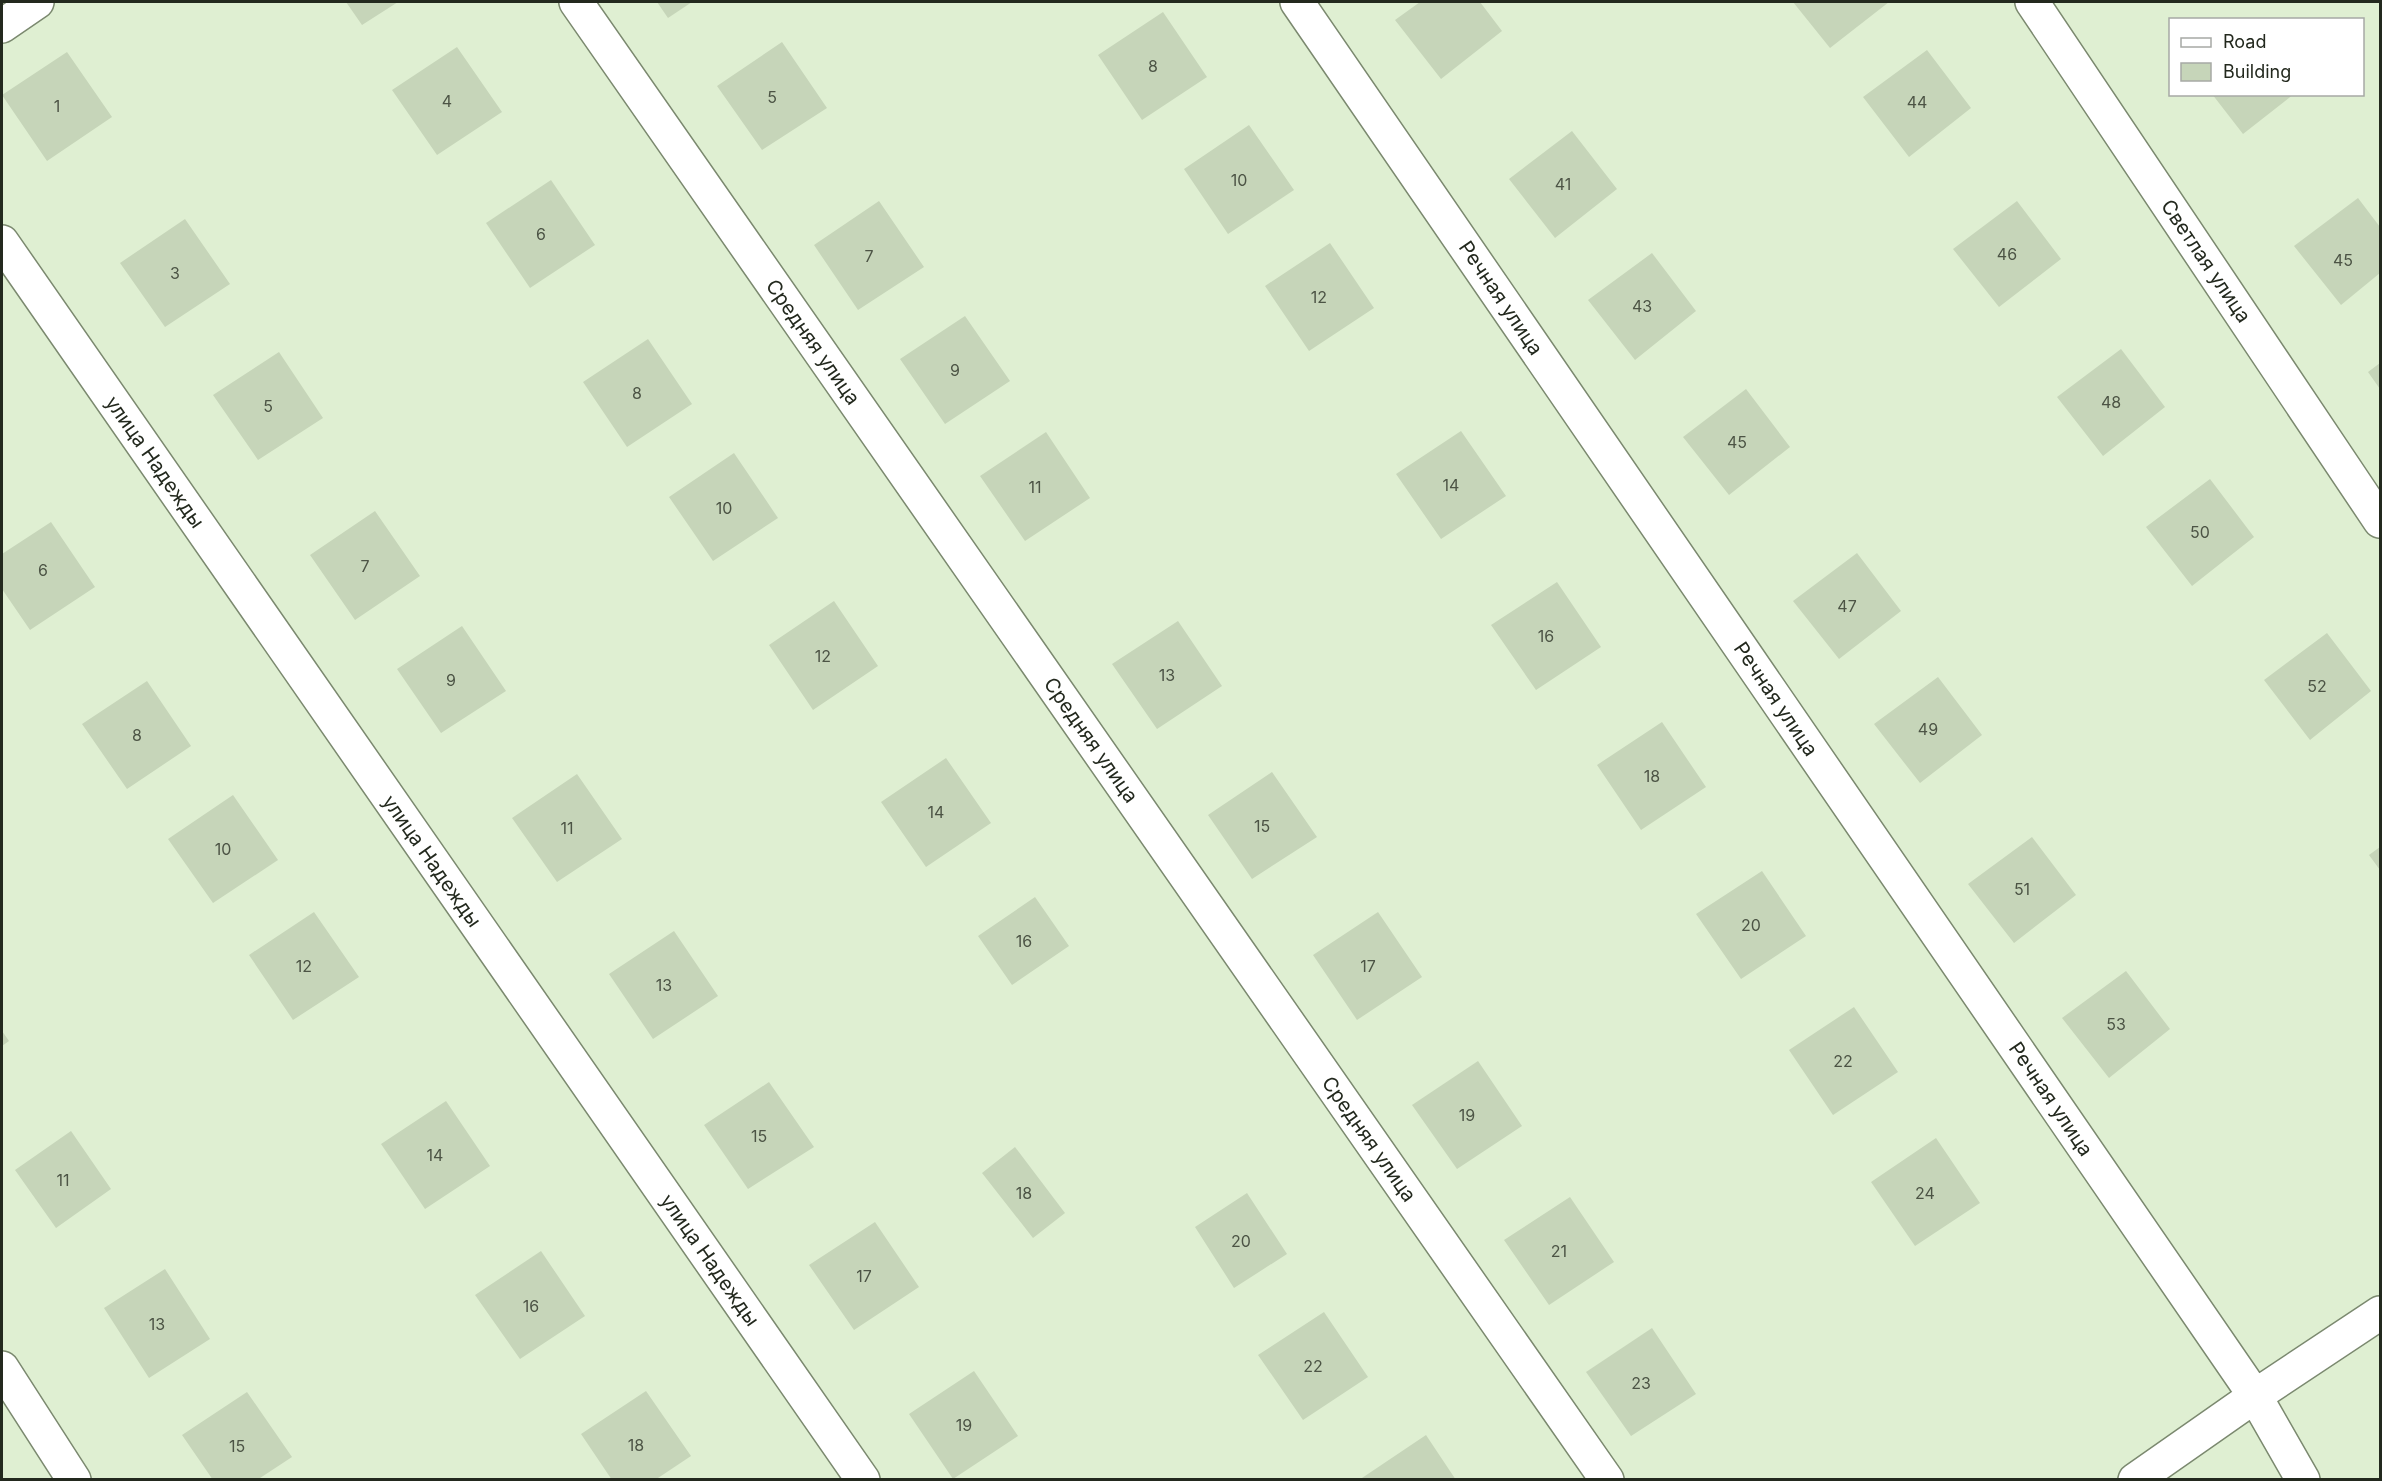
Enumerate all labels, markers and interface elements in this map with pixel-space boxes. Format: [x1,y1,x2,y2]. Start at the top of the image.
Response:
legend [2169,18,2364,96]
text: Road [2223,31,2266,52]
house number: 8 [1148,56,1158,76]
text: Building [2223,61,2291,82]
house number: 5 [767,87,777,107]
house number: 4 [442,91,452,111]
house number: 44 [1907,92,1927,112]
house number: 1 [54,96,60,116]
house number: 10 [1231,170,1247,190]
house number: 41 [1555,174,1571,194]
street label: Светлая улица [2156,195,2256,327]
house number: 6 [536,224,546,244]
street label: Речная улица [1454,236,1548,360]
house number: 46 [1997,244,2017,264]
house number: 7 [864,246,874,266]
house number: 45 [2333,250,2353,270]
house number: 3 [170,263,180,283]
street label: Средняя улица [761,275,865,409]
house number: 12 [1311,287,1327,307]
house number: 43 [1632,296,1652,316]
house number: 9 [950,360,960,380]
house number: 8 [632,383,642,403]
street label: улица Надежды [100,391,210,533]
house number: 48 [2101,392,2121,412]
house number: 5 [263,396,273,416]
house number: 45 [1727,432,1747,452]
house number: 14 [1443,475,1459,495]
house number: 11 [1028,477,1042,497]
house number: 10 [716,498,732,518]
house number: 50 [2190,522,2210,542]
house number: 7 [360,556,370,576]
house number: 6 [38,560,48,580]
house number: 47 [1837,596,1857,616]
house number: 16 [1538,626,1554,646]
street label: Речная улица [1729,637,1823,761]
house number: 12 [815,646,831,666]
house number: 13 [1159,665,1175,685]
house number: 9 [446,670,456,690]
street label: Средняя улица [1039,673,1143,807]
house number: 52 [2307,676,2327,696]
house number: 49 [1918,719,1938,739]
house number: 8 [132,725,142,745]
house number: 18 [1644,766,1660,786]
street label: улица Надежды [377,790,487,932]
house number: 14 [928,802,944,822]
house number: 15 [1254,816,1270,836]
house number: 11 [560,818,574,838]
house number: 10 [215,839,231,859]
house number: 51 [2014,879,2030,899]
house number: 20 [1741,915,1761,935]
house number: 16 [1016,931,1032,951]
house number: 12 [296,956,312,976]
house number: 17 [1360,956,1376,976]
house number: 13 [656,975,672,995]
house number: 53 [2106,1014,2126,1034]
street label: Речная улица [2004,1037,2098,1161]
house number: 22 [1833,1051,1853,1071]
street label: Средняя улица [1317,1072,1421,1206]
house number: 19 [1459,1105,1475,1125]
house number: 15 [751,1126,767,1146]
house number: 14 [427,1145,443,1165]
house number: 11 [56,1170,70,1190]
house number: 18 [1016,1183,1032,1203]
house number: 24 [1915,1183,1935,1203]
street label: улица Надежды [655,1189,765,1331]
house number: 20 [1231,1231,1251,1251]
house number: 21 [1551,1241,1567,1261]
house number: 17 [856,1266,872,1286]
house number: 16 [523,1296,539,1316]
house number: 13 [149,1314,165,1334]
house number: 22 [1303,1356,1323,1376]
house number: 23 [1631,1373,1651,1393]
house number: 19 [956,1415,972,1435]
house number: 18 [628,1435,644,1455]
house number: 15 [229,1436,245,1456]

